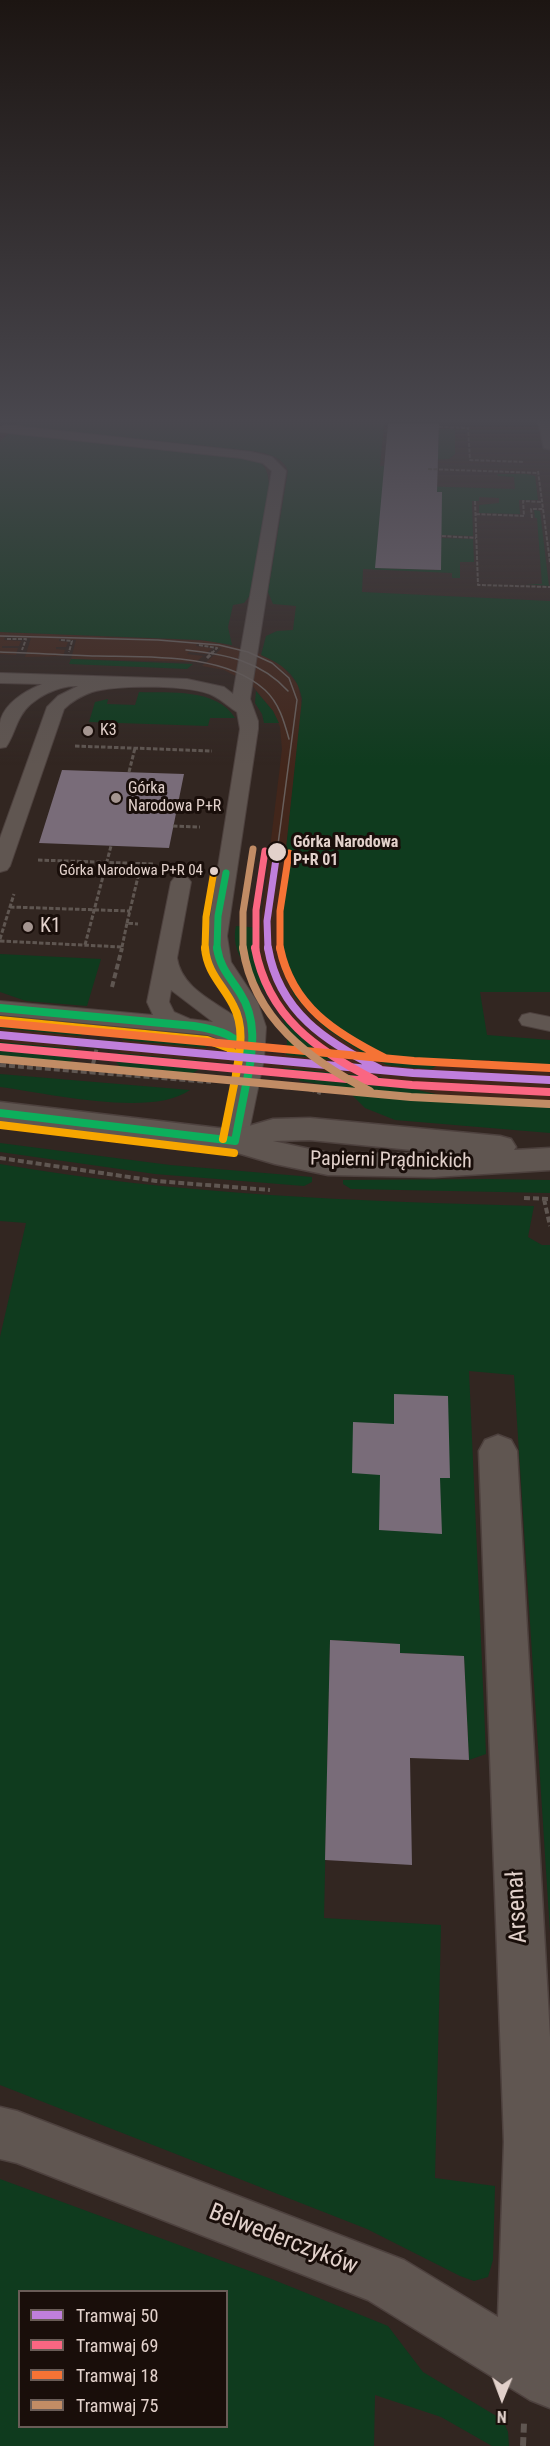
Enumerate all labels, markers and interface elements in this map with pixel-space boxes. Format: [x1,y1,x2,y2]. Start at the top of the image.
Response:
place label: K3 [100,721,117,741]
marker: K3 [81,724,95,738]
place label: Górka Narodowa P+R [128,779,221,817]
marker: Górka Narodowa P+R [109,791,123,805]
place label: Górka Narodowa P+R 01 [293,833,398,871]
marker: Górka Narodowa P+R 01 [266,841,288,863]
place label: Górka Narodowa P+R 04 [59,862,203,880]
marker: Górka Narodowa P+R 04 [208,865,220,877]
place label: K1 [40,915,61,939]
marker: K1 [21,920,35,934]
street label: Papierni Prądnickich [310,1148,472,1174]
street label: Arsenał [502,1870,534,1944]
street label: Belwederczyków [205,2198,361,2282]
legend [18,2290,228,2428]
text: Tramwaj 50 [76,2305,158,2326]
text: Tramwaj 69 [76,2335,158,2356]
text: Tramwaj 18 [76,2365,158,2386]
north arrow [472,2368,532,2428]
text: Tramwaj 75 [76,2395,158,2416]
text: N [497,2407,507,2426]

